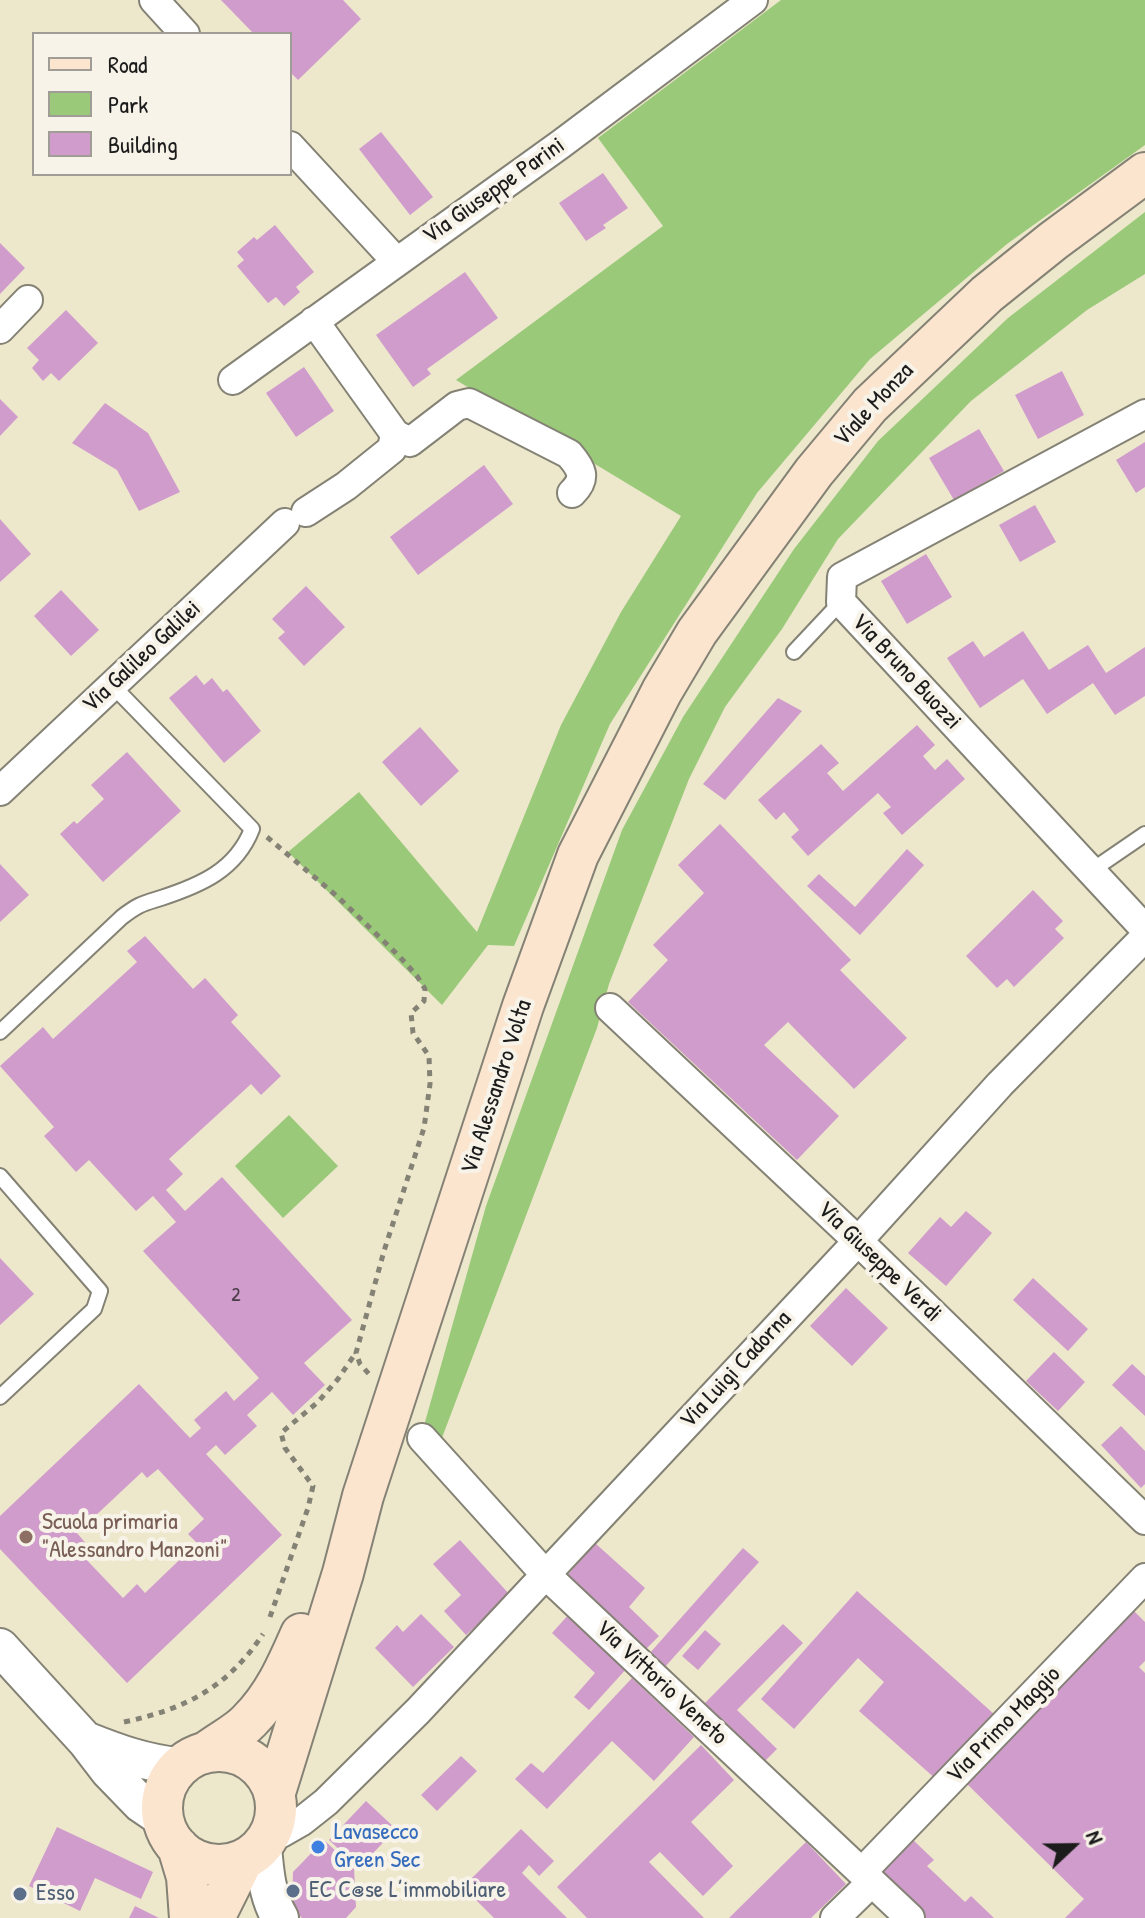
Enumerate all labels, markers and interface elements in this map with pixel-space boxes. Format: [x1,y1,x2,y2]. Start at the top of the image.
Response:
legend [32,32,292,176]
text: Road [108,48,147,80]
text: Park [108,88,148,120]
text: Building [108,128,178,160]
street label: Via Giuseppe Parini [418,131,570,251]
street label: Viale Monza [828,357,920,453]
street label: Via Galileo Galilei [77,595,207,719]
street label: Via Bruno Buozzi [845,608,967,736]
street label: Via Alessandro Volta [455,996,539,1178]
street label: Via Giuseppe Verdi [811,1195,947,1329]
house number: 2 [231,1284,241,1308]
street label: Via Luigi Cadorna [674,1305,798,1435]
place label: Scuola primaria "Alessandro Manzoni" [42,1509,227,1565]
marker: Scuola primaria "Alessandro Manzoni" [17,1528,35,1546]
street label: Via Vittorio Veneto [589,1614,733,1752]
street label: Via Primo Maggio [941,1660,1067,1790]
north arrow [1033,1806,1113,1886]
place label: Lavasecco Green Sec [334,1819,420,1875]
text: N [1079,1826,1111,1848]
marker: Lavasecco Green Sec [309,1838,327,1856]
place label: EC C@se L’immobiliare [309,1877,506,1905]
place label: Esso [36,1880,75,1908]
marker: EC C@se L’immobiliare [284,1882,302,1900]
marker: Esso [11,1885,29,1903]

